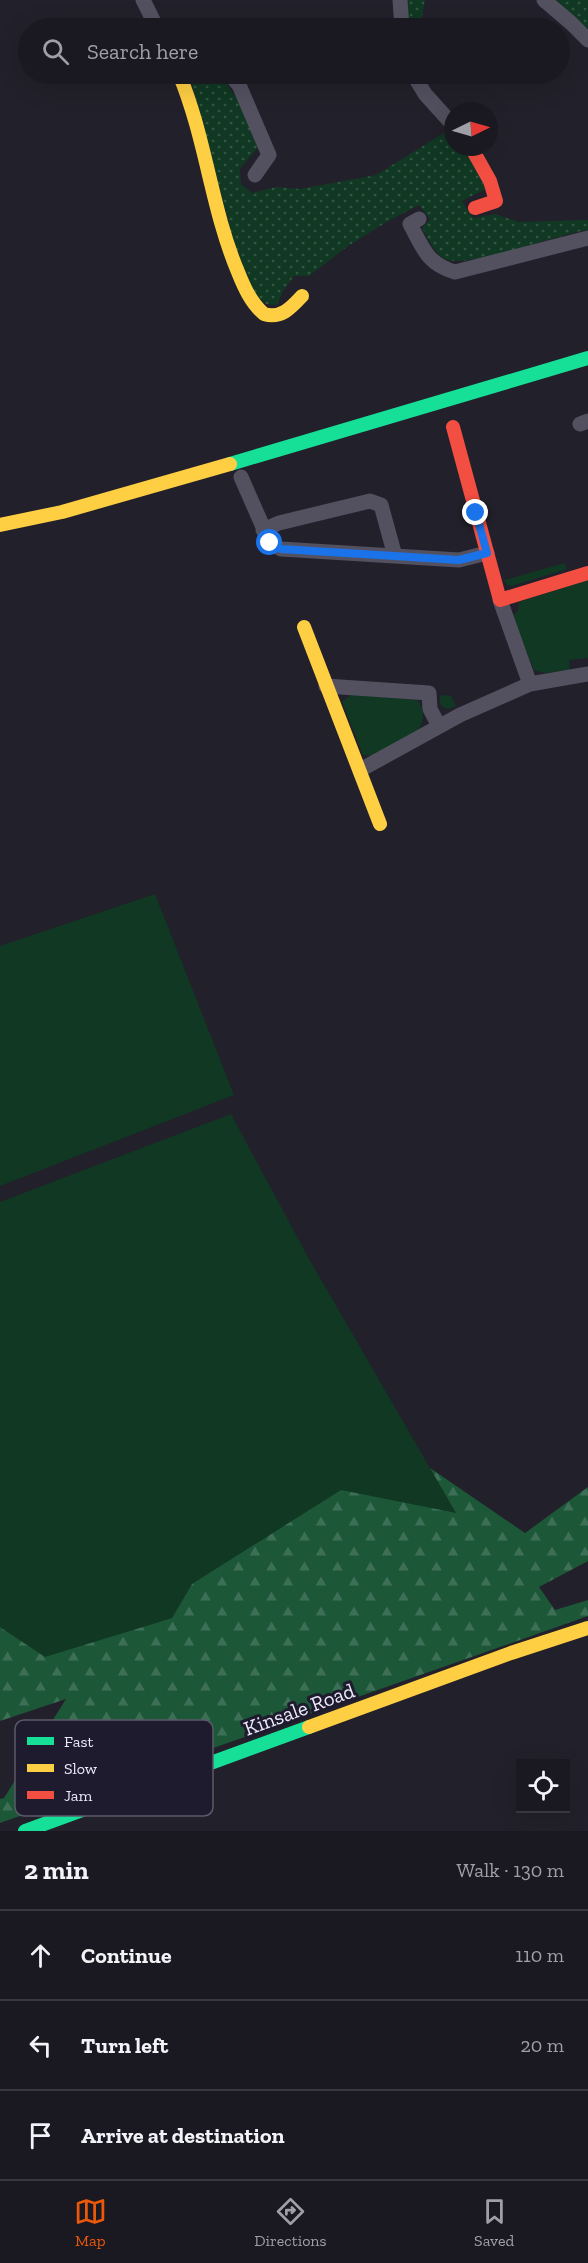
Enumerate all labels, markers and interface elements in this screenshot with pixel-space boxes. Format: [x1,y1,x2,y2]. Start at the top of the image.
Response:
search box [18,18,570,84]
icon: search [39,35,72,68]
text: Search here [87,38,198,65]
north arrow [444,102,498,156]
route end [462,499,488,525]
route start [256,529,282,555]
street label: Kinsale Road [240,1677,358,1741]
legend [15,1720,213,1816]
text: Fast [64,1732,93,1751]
text: Slow [64,1759,98,1778]
map controls [516,1759,570,1813]
button: locate [516,1759,570,1813]
text: Jam [64,1786,93,1805]
text: 2 min [24,1854,89,1886]
text: Walk · 130 m [457,1858,564,1882]
icon: ahead [24,1939,57,1972]
text: Continue [81,1942,172,1969]
text: 110 m [515,1943,564,1967]
icon: left [24,2029,57,2062]
text: Turn left [81,2032,168,2059]
text: 20 m [520,2033,564,2057]
icon: arrive [24,2119,57,2152]
text: Arrive at destination [81,2122,284,2149]
tab: Map [74,2195,107,2250]
tab: Directions [254,2195,327,2250]
tab: Saved [474,2195,514,2250]

